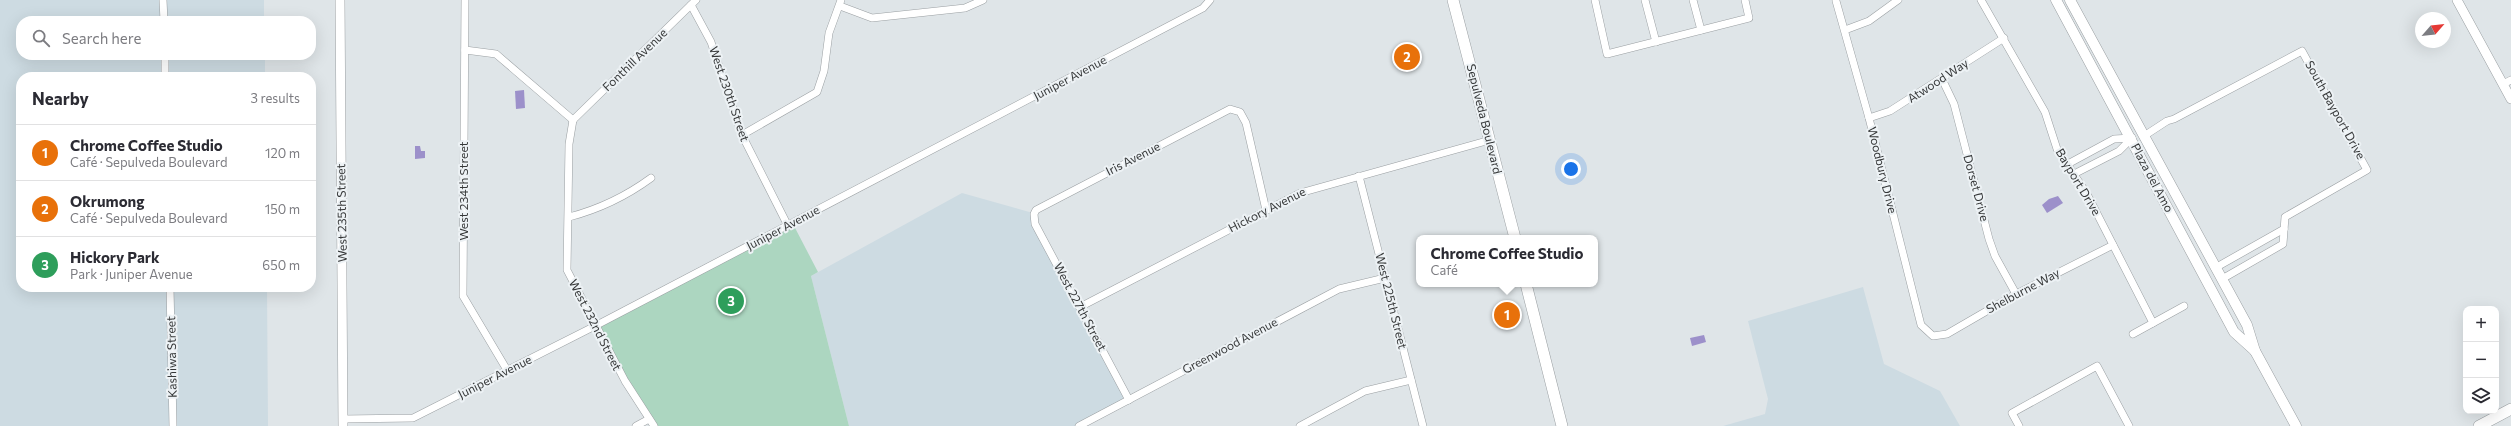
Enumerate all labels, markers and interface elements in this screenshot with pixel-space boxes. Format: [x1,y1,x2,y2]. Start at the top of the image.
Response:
north arrow [2415,12,2451,48]
search box [16,16,316,60]
street label: Fonthill Avenue [599,25,669,93]
icon: search [30,27,52,49]
text: Search here [62,29,141,47]
pin: 2 [1394,42,1420,72]
street label: West 230th Street [707,44,753,143]
street label: Juniper Avenue [1031,52,1109,103]
street label: Atwood Way [1904,55,1970,105]
street label: South Bayport Drive [2303,58,2369,161]
street label: Sepulveda Boulevard [1465,62,1505,175]
text: Nearby [32,88,89,109]
text: 3 results [251,90,300,106]
street label: Woodbury Drive [1865,125,1900,215]
text: Chrome Coffee Studio [70,136,223,154]
street label: Iris Avenue [1103,138,1162,178]
street label: West 234th Street [456,141,470,241]
street label: Plaza del Amo [2129,141,2177,214]
text: 1 [42,145,48,161]
text: 120 m [265,145,300,161]
street label: Bayport Drive [2053,146,2104,217]
street label: Dorset Drive [1961,153,1993,223]
text: Café · Sepulveda Boulevard [70,154,227,170]
your location [1561,159,1581,179]
street label: West 235th Street [333,163,349,263]
street label: Hickory Avenue [1226,184,1307,235]
text: Okrumong [70,192,145,210]
text: 2 [41,201,49,217]
text: 150 m [265,201,300,217]
street label: Juniper Avenue [744,202,822,253]
text: Café · Sepulveda Boulevard [70,210,227,226]
popup [1416,235,1598,287]
text: Chrome Coffee Studio [1431,244,1583,262]
text: Hickory Park [70,248,160,266]
street label: West 225th Street [1373,251,1411,350]
text: 3 [41,257,49,273]
text: 650 m [262,257,300,273]
street label: West 227th Street [1052,260,1110,353]
text: Café [1431,262,1458,278]
street label: Shelburne Way [1983,265,2062,315]
text: Park · Juniper Avenue [70,266,193,282]
street label: West 232nd Street [567,277,625,373]
pin: 3 [718,286,744,316]
pin: 1 [1494,300,1520,330]
map controls [2463,306,2499,414]
button: + [2463,306,2499,342]
street label: Greenwood Avenue [1180,314,1280,376]
street label: Kashiwa Street [163,316,179,398]
button: − [2463,342,2499,378]
street label: Juniper Avenue [455,352,534,402]
button: layers [2463,378,2499,414]

